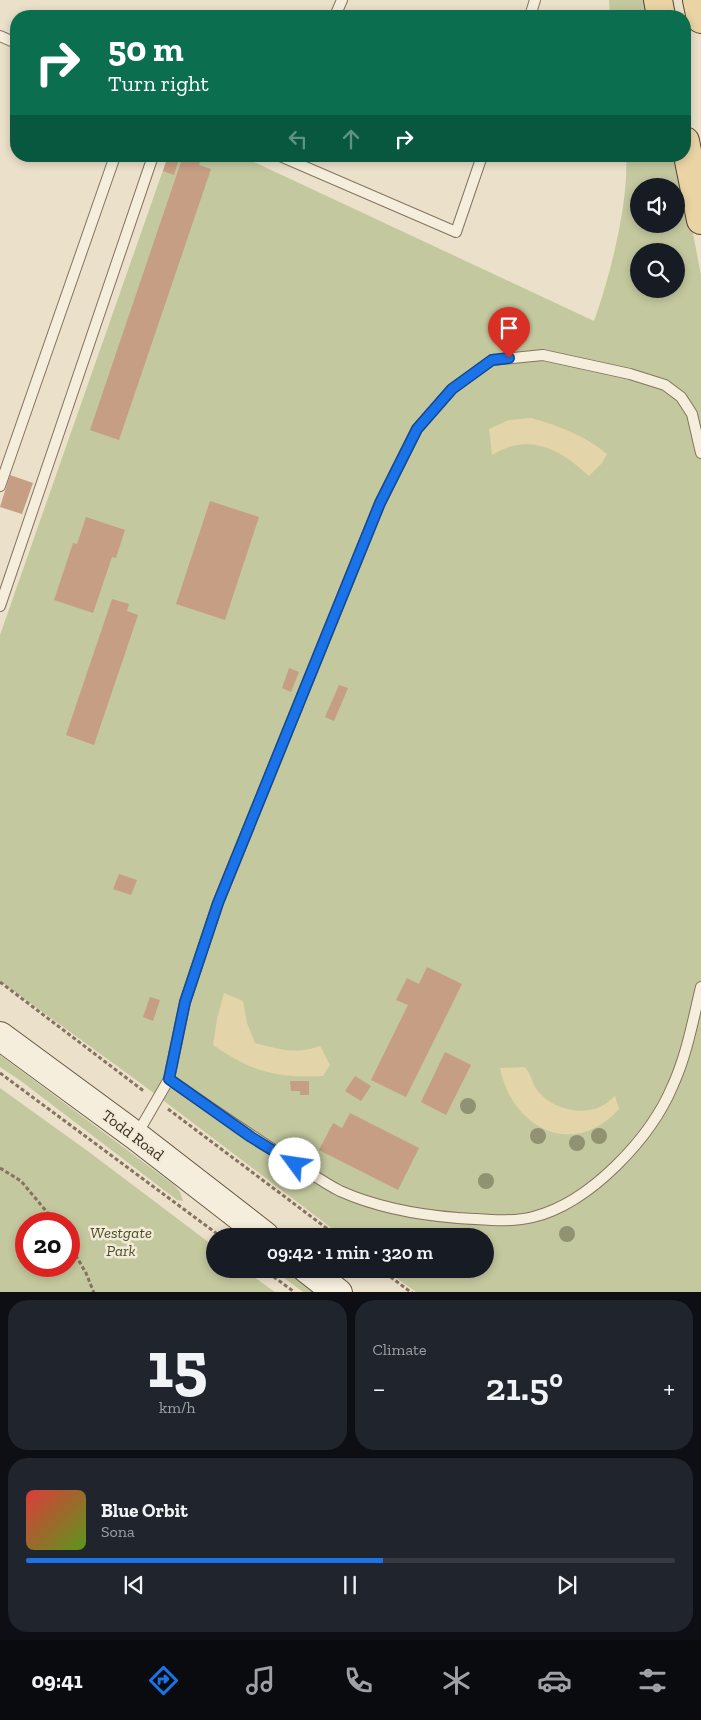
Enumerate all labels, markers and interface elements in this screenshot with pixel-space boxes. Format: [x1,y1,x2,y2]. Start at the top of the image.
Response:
text: 50 m [108,28,184,70]
icon: right [25,30,90,95]
text: Turn right [108,70,209,97]
icon: left [284,125,312,153]
icon: ahead [337,125,365,153]
icon: right [390,125,418,153]
map controls [630,178,685,298]
button: sound [630,178,685,233]
button: search [630,243,685,298]
pin [488,307,530,358]
icon: arrive [495,314,523,342]
street label: Todd Road [98,1106,168,1165]
position arrow [268,1137,320,1189]
speed limit sign: 20 [15,1212,80,1277]
park label: Westgate Park [90,1223,152,1260]
text: 09:42 · 1 min · 320 m [267,1241,433,1264]
text: 15 [147,1326,207,1404]
text: Climate [373,1340,427,1359]
text: 21.5° [486,1364,563,1410]
text: − [373,1372,386,1405]
text: + [663,1372,675,1405]
text: km/h [159,1398,196,1417]
text: Blue Orbit [101,1499,188,1522]
text: Sona [101,1522,135,1541]
icon: previous [120,1571,148,1599]
icon: pause [336,1571,364,1599]
icon: next [553,1571,581,1599]
icon: directions [146,1663,181,1698]
icon: music [243,1663,278,1698]
icon: phone [341,1663,376,1698]
icon: climate [439,1663,474,1698]
icon: car [537,1663,572,1698]
icon: filters [635,1663,670,1698]
text: 09:41 [31,1667,83,1694]

